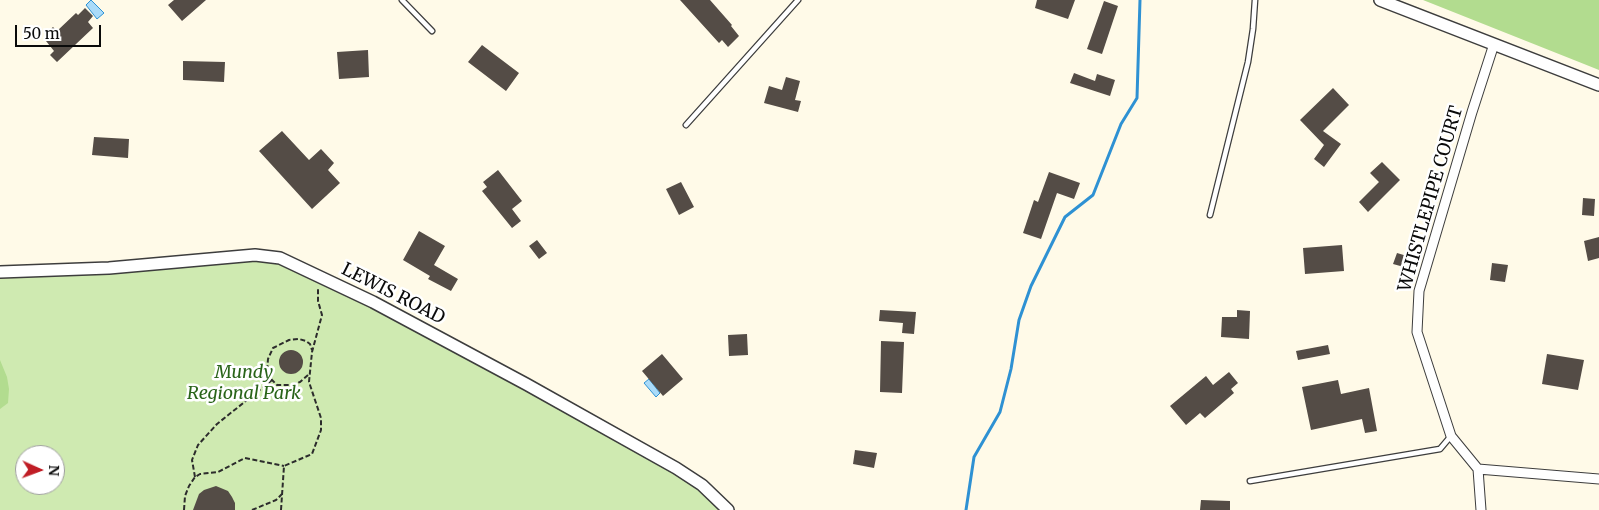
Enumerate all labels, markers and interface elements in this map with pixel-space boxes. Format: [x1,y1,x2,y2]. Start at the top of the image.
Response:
scale bar [18,15,104,47]
text: 50 m [23,24,60,43]
street label: WHISTLEPIPE COURT [1394,104,1468,294]
street label: LEWIS ROAD [338,259,448,329]
park label: Mundy Regional Park [187,362,301,404]
north arrow [15,445,65,495]
text: N [45,465,63,476]

